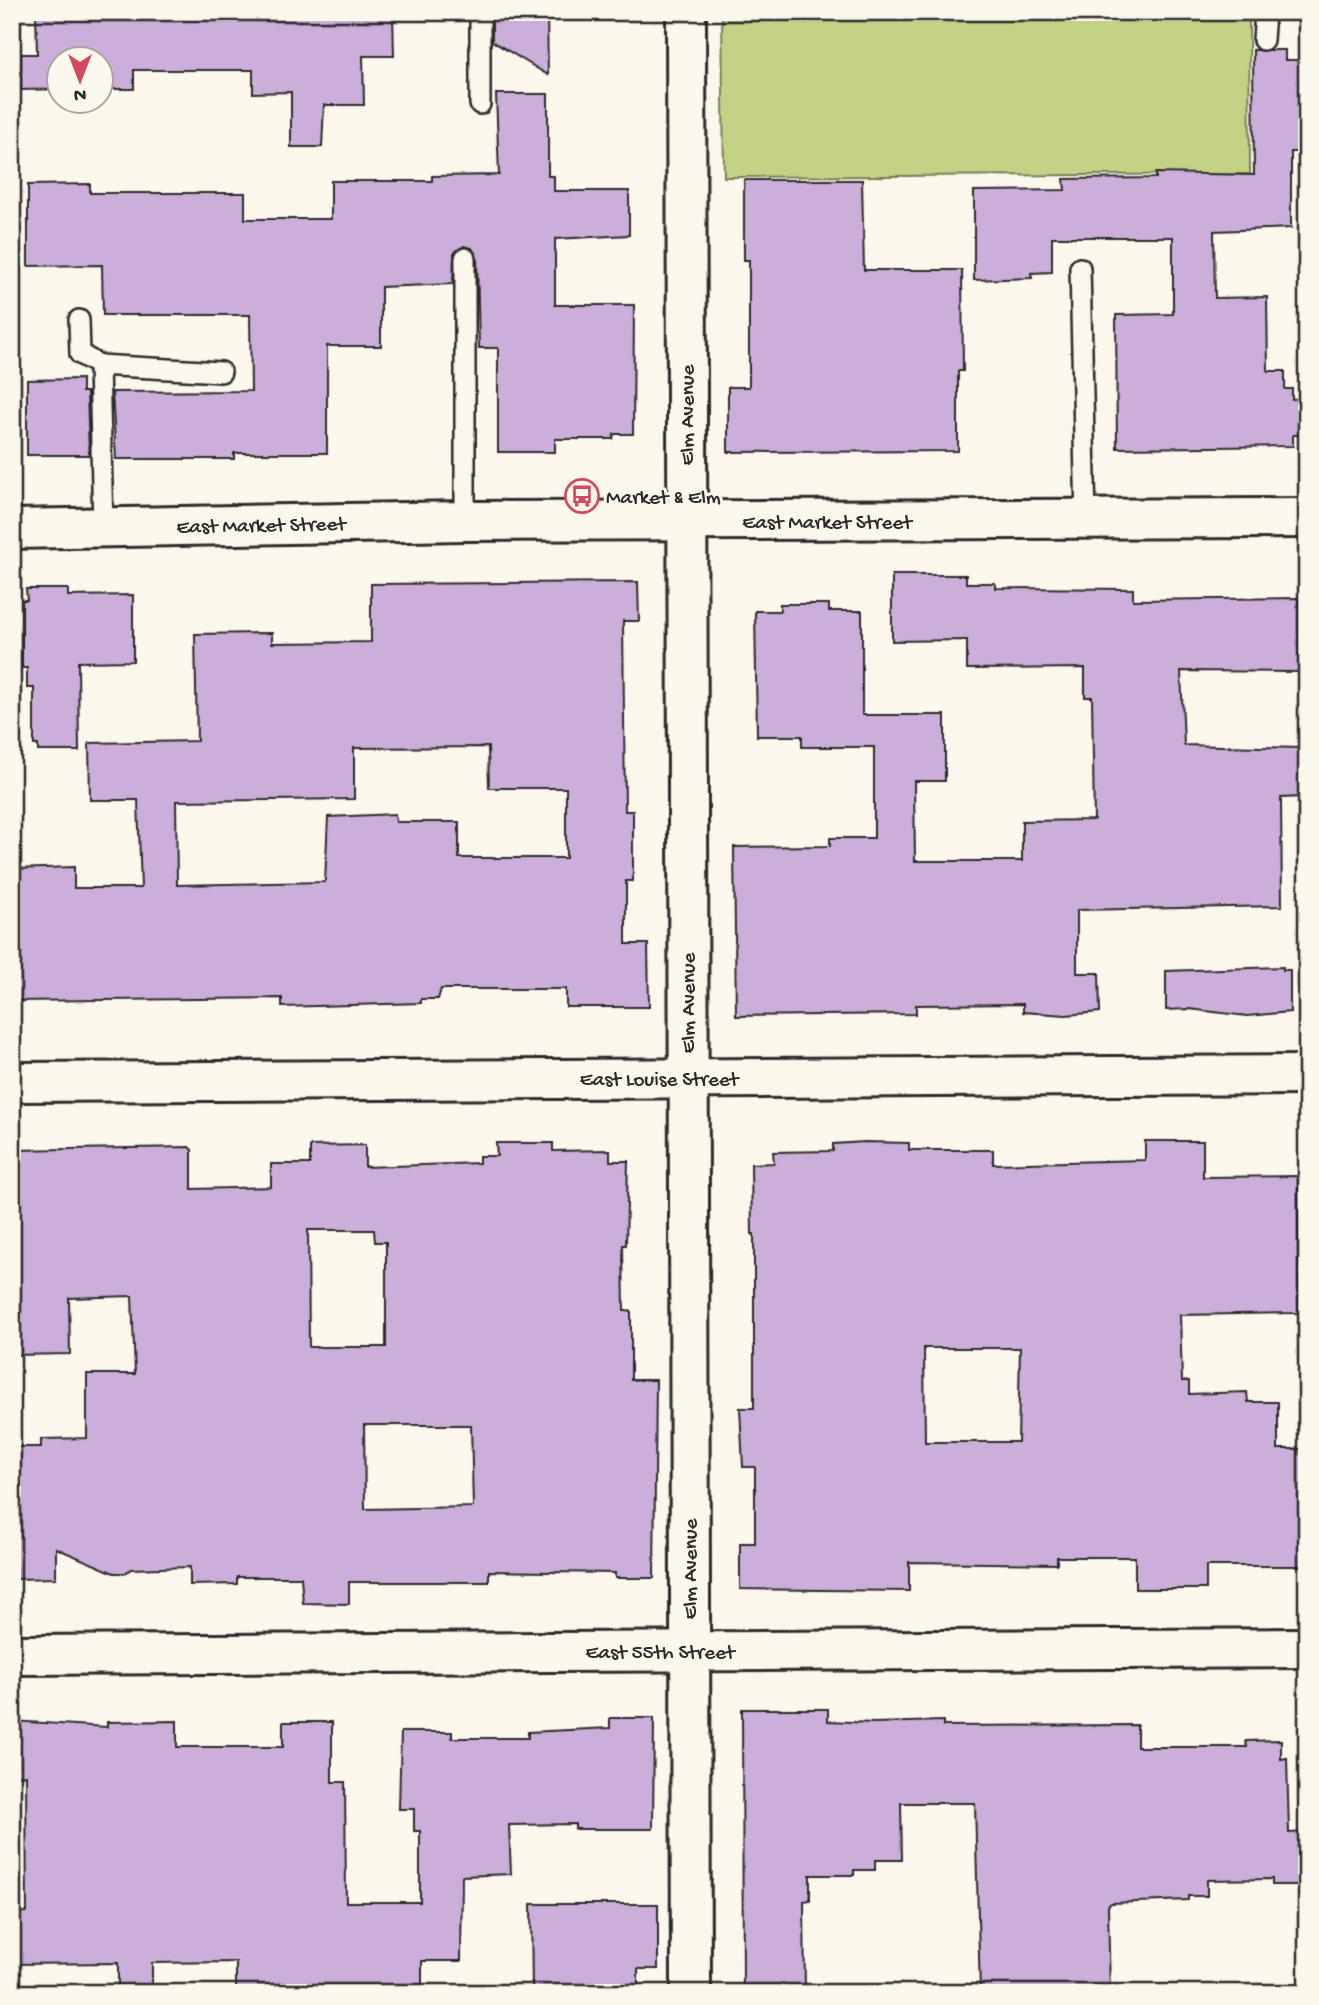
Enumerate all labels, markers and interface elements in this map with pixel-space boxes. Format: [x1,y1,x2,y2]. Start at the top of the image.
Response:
north arrow [46,46,116,116]
text: N [74,82,86,105]
street label: Elm Avenue [677,363,702,465]
bus stop icon: Market & Elm [563,477,601,515]
place label: Market & Elm [606,487,721,512]
street label: East Market Street [742,512,914,537]
street label: East Market Street [176,513,348,541]
street label: Elm Avenue [678,951,703,1053]
street label: East Louise Street [580,1069,741,1094]
street label: Elm Avenue [680,1517,705,1619]
street label: East 55th Street [586,1642,737,1667]

